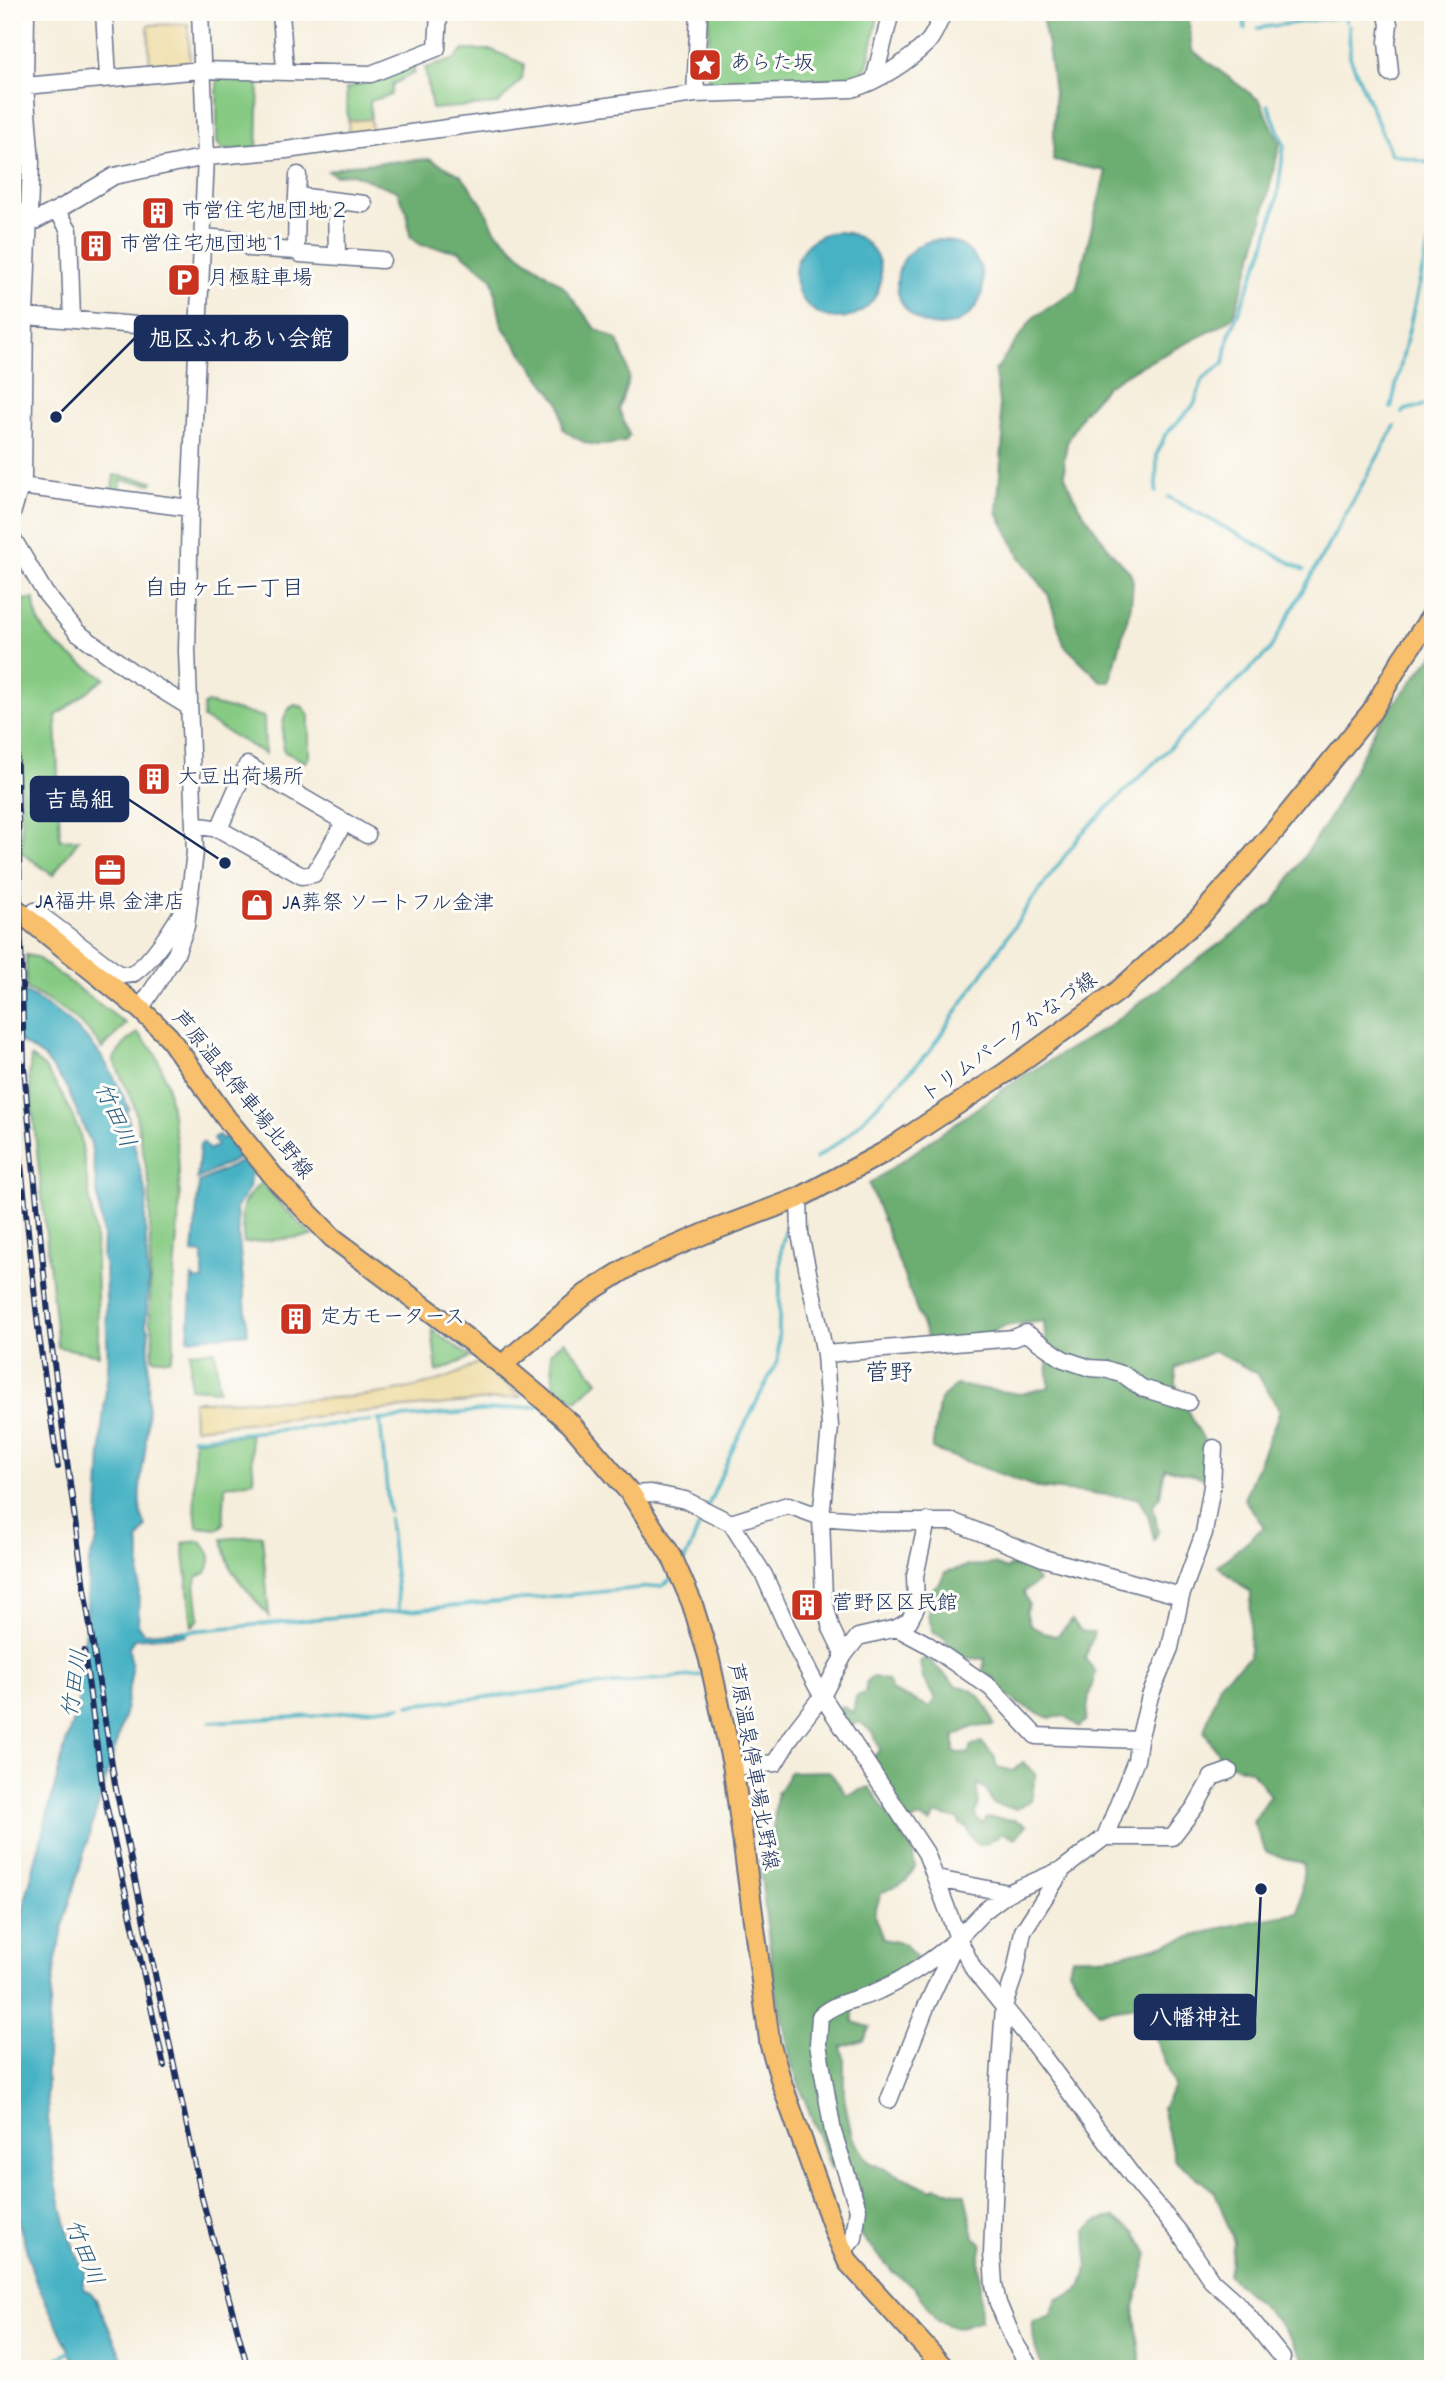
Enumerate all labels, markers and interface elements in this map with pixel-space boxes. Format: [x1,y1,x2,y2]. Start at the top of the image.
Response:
place icon: あらた坂 [686,46,724,84]
place label: あらた坂 [730,50,814,80]
building icon: 市営住宅旭団地２ [139,194,177,232]
place label: 市営住宅旭団地２ [182,198,350,228]
building icon: 市営住宅旭団地１ [77,227,115,265]
place label: 市営住宅旭団地１ [120,231,288,261]
parking icon: 月極駐車場 [165,261,203,299]
place label: 月極駐車場 [208,265,313,295]
callout: 旭区ふれあい会館 [135,316,347,360]
text: 旭区ふれあい会館 [149,325,333,358]
district label: 自由ヶ丘一丁目 [144,574,305,607]
building icon: 大豆出荷場所 [135,760,173,798]
place label: 大豆出荷場所 [178,764,304,794]
callout: 吉島組 [31,777,128,821]
text: 吉島組 [45,786,114,819]
office icon: JA福井県 金津店 [91,851,129,889]
shop icon: JA葬祭 ソートフル金津 [238,886,276,924]
place label: JA福井県 金津店 [35,889,185,919]
place label: JA葬祭 ソートフル金津 [282,890,494,920]
street label: トリムパークかなづ線 [915,966,1105,1112]
street label: 芦原温泉停車場北野線 [163,1005,319,1187]
water label: 竹田川 [84,1078,142,1154]
building icon: 定方モータース [277,1300,315,1338]
place label: 定方モータース [320,1304,465,1334]
district label: 菅野 [865,1358,913,1392]
building icon: 菅野区区民館 [788,1586,826,1624]
place label: 菅野区区民館 [832,1590,958,1620]
water label: 竹田川 [55,1647,99,1721]
street label: 芦原温泉停車場北野線 [718,1661,784,1873]
callout: 八幡神社 [1135,1995,1255,2039]
text: 八幡神社 [1149,2004,1241,2037]
water label: 竹田川 [54,2215,110,2291]

